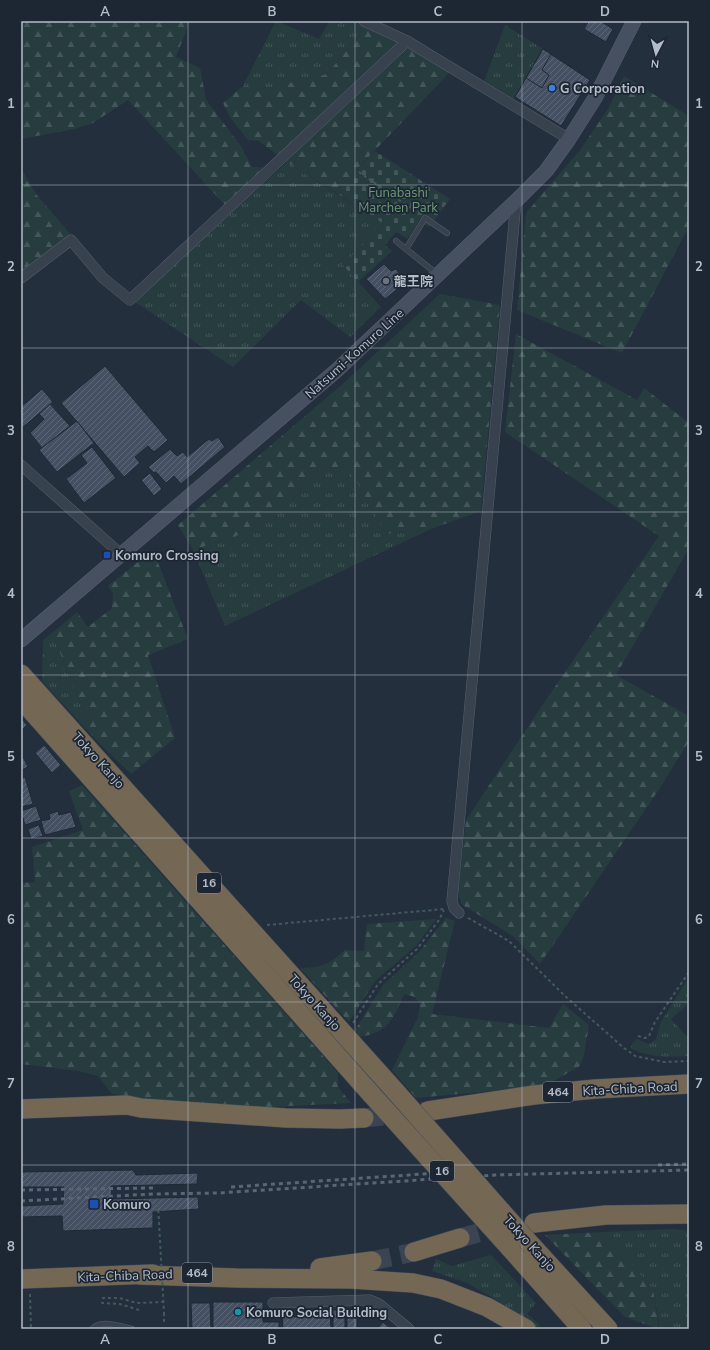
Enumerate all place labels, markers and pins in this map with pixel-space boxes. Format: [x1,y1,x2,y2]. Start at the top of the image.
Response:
place label: G Corporation [560,80,645,98]
marker: G Corporation [547,83,557,93]
place label: 龍王院 [394,273,433,291]
marker: 龍王院 [381,276,391,286]
place label: Komuro Crossing [115,547,219,565]
marker: Komuro Crossing [102,550,112,560]
place label: Komuro [103,1196,150,1214]
marker: Komuro [88,1198,100,1210]
place label: Komuro Social Building [246,1304,387,1322]
marker: Komuro Social Building [233,1307,243,1317]

